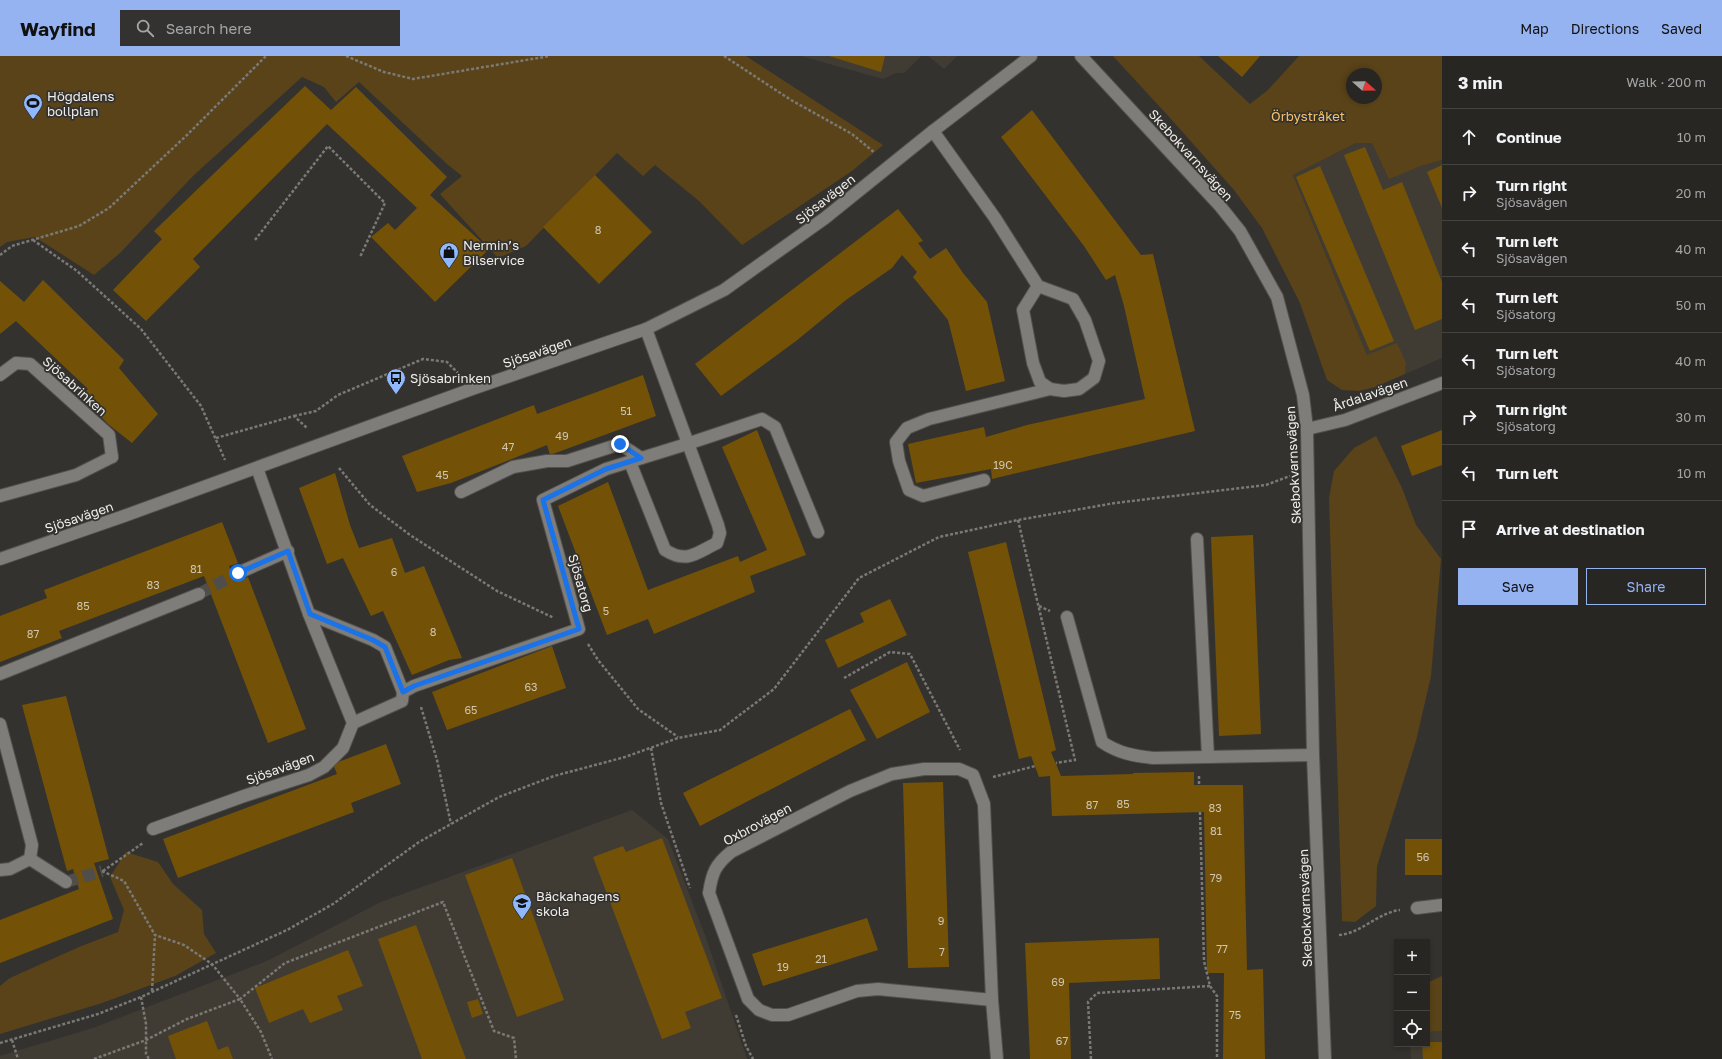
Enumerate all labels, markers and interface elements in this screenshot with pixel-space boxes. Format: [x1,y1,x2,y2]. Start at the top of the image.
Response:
search box [120,10,400,46]
text: Wayfind [20,17,96,40]
icon: search [134,17,156,39]
text: Search here [166,19,252,37]
text: Map [1520,20,1549,37]
text: Directions [1571,20,1639,37]
text: Saved [1661,20,1702,37]
north arrow [1346,68,1382,104]
text: 3 min [1458,72,1502,93]
text: Walk · 200 m [1626,74,1706,90]
place label: Högdalens bollplan [47,88,115,119]
sports icon: Högdalens bollplan [22,92,44,120]
street label: Skebokvarnsvägen [1145,106,1237,204]
park label: Örbystråket [1271,108,1345,124]
icon: ahead [1458,126,1480,148]
text: Continue [1496,128,1562,146]
text: 10 m [1677,129,1706,145]
street label: Sjösavägen [792,171,858,227]
text: Turn right [1496,176,1567,194]
icon: right [1458,182,1480,204]
text: 20 m [1676,185,1706,201]
text: Sjösavägen [1496,194,1567,210]
house number: 8 [595,223,602,236]
text: Turn left [1496,232,1558,250]
place label: Nermin’s Bilservice [463,237,525,268]
icon: left [1458,238,1480,260]
shop icon: Nermin’s Bilservice [438,241,460,269]
text: 40 m [1675,241,1706,257]
text: Sjösavägen [1496,250,1567,266]
text: Turn left [1496,288,1558,306]
icon: left [1458,294,1480,316]
text: 50 m [1676,297,1706,313]
text: Sjösatorg [1496,306,1556,322]
street label: Sjösavägen [501,333,573,371]
text: Turn left [1496,344,1558,362]
icon: left [1458,350,1480,372]
street label: Sjösabrinken [40,353,110,419]
text: 40 m [1675,353,1706,369]
text: Sjösatorg [1496,362,1556,378]
bus stop icon: Sjösabrinken [385,367,407,395]
place label: Sjösabrinken [410,370,491,386]
street label: Årdalavägen [1330,374,1410,414]
text: Turn right [1496,400,1567,418]
house number: 51 [620,404,632,417]
street label: Skebokvarnsvägen [1282,406,1304,524]
icon: right [1458,406,1480,428]
text: 30 m [1676,409,1706,425]
text: Sjösatorg [1496,418,1556,434]
house number: 49 [555,429,569,442]
route end [611,435,629,453]
house number: 47 [502,440,514,453]
house number: 19C [993,458,1013,471]
icon: left [1458,462,1480,484]
text: Turn left [1496,464,1558,482]
text: 10 m [1677,465,1706,481]
house number: 45 [435,468,449,481]
street label: Sjösavägen [43,498,115,536]
icon: arrive [1458,518,1480,540]
text: Arrive at destination [1496,520,1645,538]
street label: Sjösatorg [565,552,597,614]
house number: 81 [190,562,202,575]
route start [229,564,247,582]
house number: 6 [391,565,398,578]
button: Save [1458,568,1578,605]
button: Share [1586,568,1706,605]
house number: 83 [146,578,160,591]
house number: 85 [76,599,90,612]
house number: 5 [603,604,609,617]
house number: 8 [430,625,437,638]
house number: 87 [27,627,39,640]
house number: 63 [524,680,538,693]
house number: 65 [464,703,478,716]
street label: Sjösavägen [244,748,316,788]
house number: 85 [1116,797,1130,810]
house number: 87 [1086,798,1098,811]
street label: Oxbrovägen [720,799,794,849]
house number: 83 [1208,801,1222,814]
house number: 81 [1210,824,1222,837]
street label: Skebokvarnsvägen [1295,849,1315,967]
house number: 56 [1416,850,1430,863]
house number: 79 [1210,871,1222,884]
place label: Bäckahagens skola [536,888,620,919]
school or university icon: Bäckahagens skola [511,892,533,920]
house number: 9 [938,914,944,927]
map controls [1394,939,1430,1047]
button: + [1394,939,1430,975]
house number: 77 [1216,942,1228,955]
house number: 7 [939,945,945,958]
house number: 21 [815,952,827,965]
house number: 19 [777,960,789,973]
house number: 69 [1051,975,1065,988]
button: − [1394,975,1430,1011]
house number: 75 [1229,1008,1241,1021]
button: locate [1394,1011,1430,1047]
house number: 67 [1056,1034,1068,1047]

